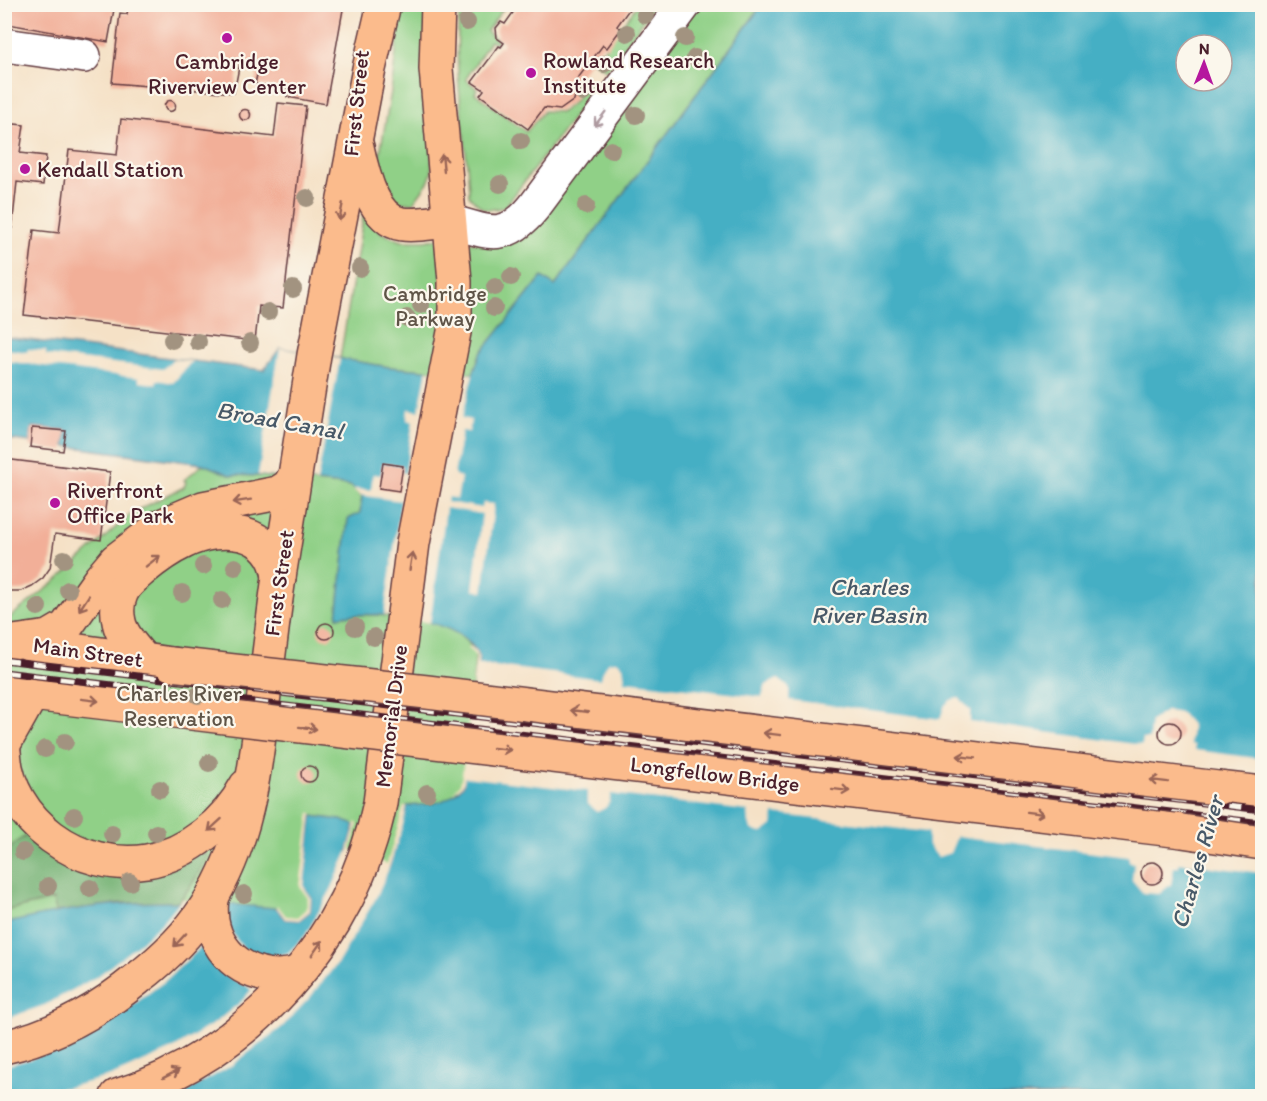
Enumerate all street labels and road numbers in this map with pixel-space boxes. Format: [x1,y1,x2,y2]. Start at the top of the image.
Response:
street label: First Street [337,48,375,158]
street label: First Street [258,528,300,638]
street label: Main Street [31,631,145,673]
street label: Memorial Drive [369,643,413,789]
street label: Longfellow Bridge [629,750,801,798]

